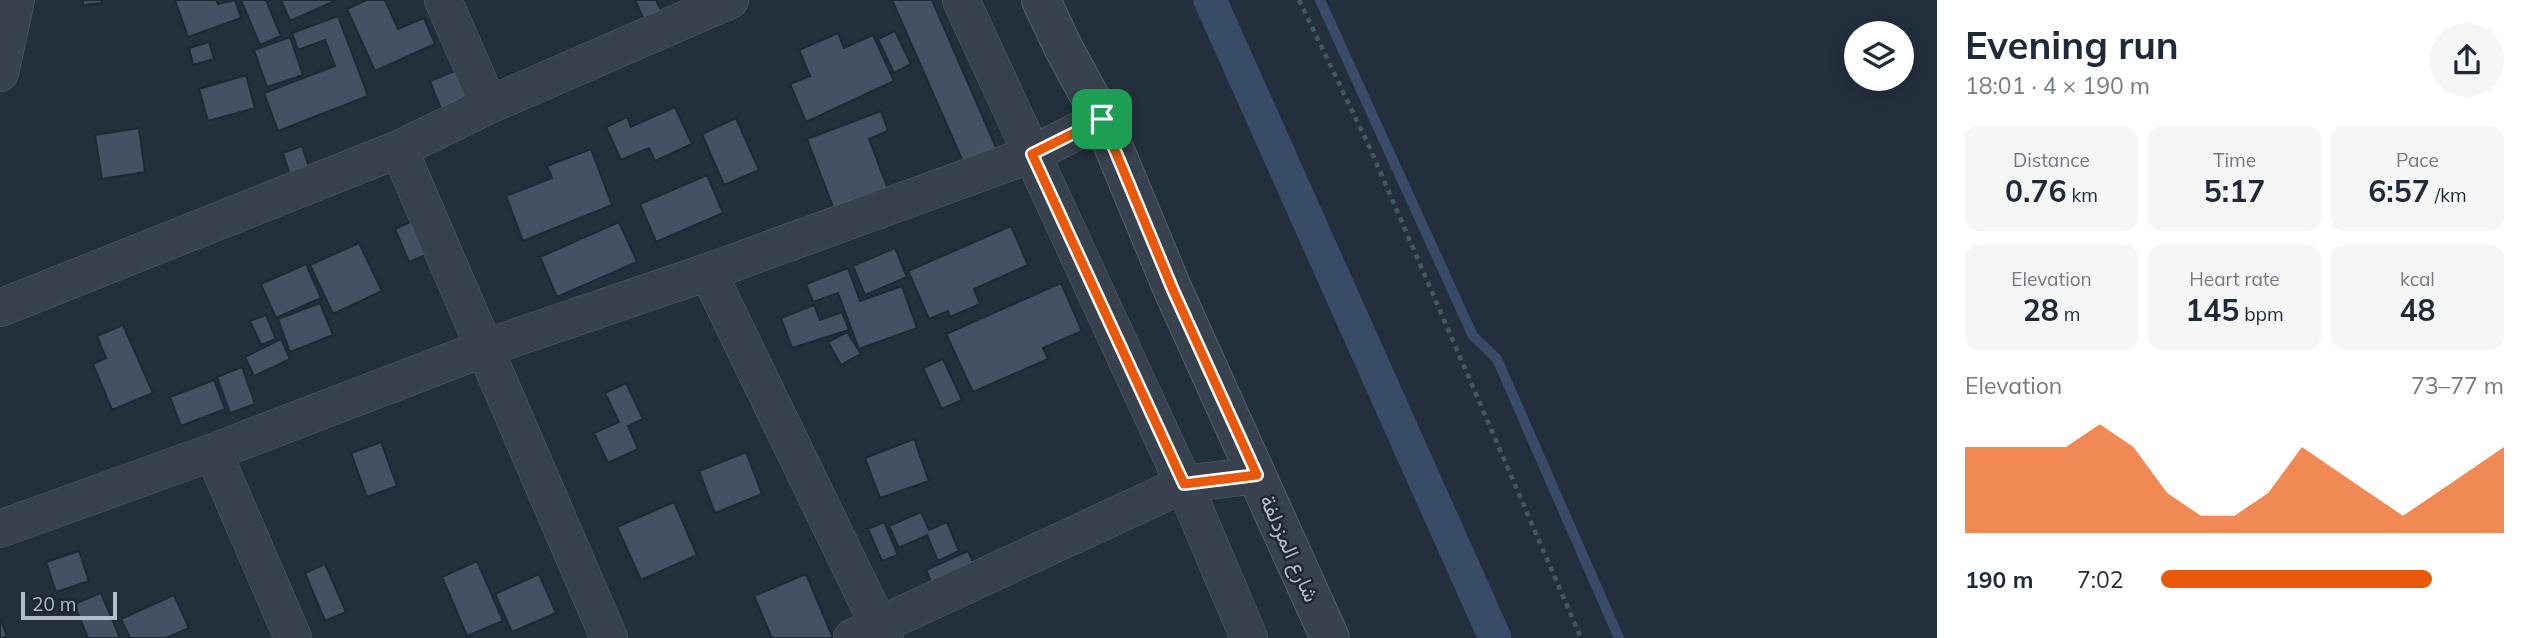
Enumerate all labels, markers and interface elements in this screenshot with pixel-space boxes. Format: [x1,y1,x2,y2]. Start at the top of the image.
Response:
map controls [1844,21,1914,91]
button: layers [1844,21,1914,91]
text: Evening run [1965,21,2179,69]
button: share [2430,23,2504,97]
text: 18:01 · 4 × 190 m [1965,71,2150,100]
pin [1072,89,1132,149]
icon: arrive [1083,100,1121,138]
text: Distance [2013,148,2090,172]
text: Time [2213,148,2256,172]
text: Pace [2396,148,2439,172]
text: 0.76 [2005,172,2067,210]
text: 5:17 [2204,172,2265,210]
text: 6:57 [2368,172,2430,210]
text: km [2067,183,2098,207]
text: /km [2430,183,2467,207]
text: Elevation [2011,267,2092,291]
text: Heart rate [2189,267,2280,291]
text: kcal [2400,267,2435,291]
text: 28 [2023,291,2059,329]
text: 145 [2185,291,2239,329]
text: 48 [2400,291,2436,329]
text: m [2059,302,2080,326]
text: bpm [2239,302,2284,326]
text: Elevation [1965,371,2062,400]
text: 73–77 m [2411,371,2504,400]
street label: شارع المزدلفة [1253,490,1325,606]
text: 190 m [1965,565,2033,594]
text: 7:02 [2077,565,2124,594]
scale bar [21,589,117,621]
text: 20 m [32,592,76,616]

